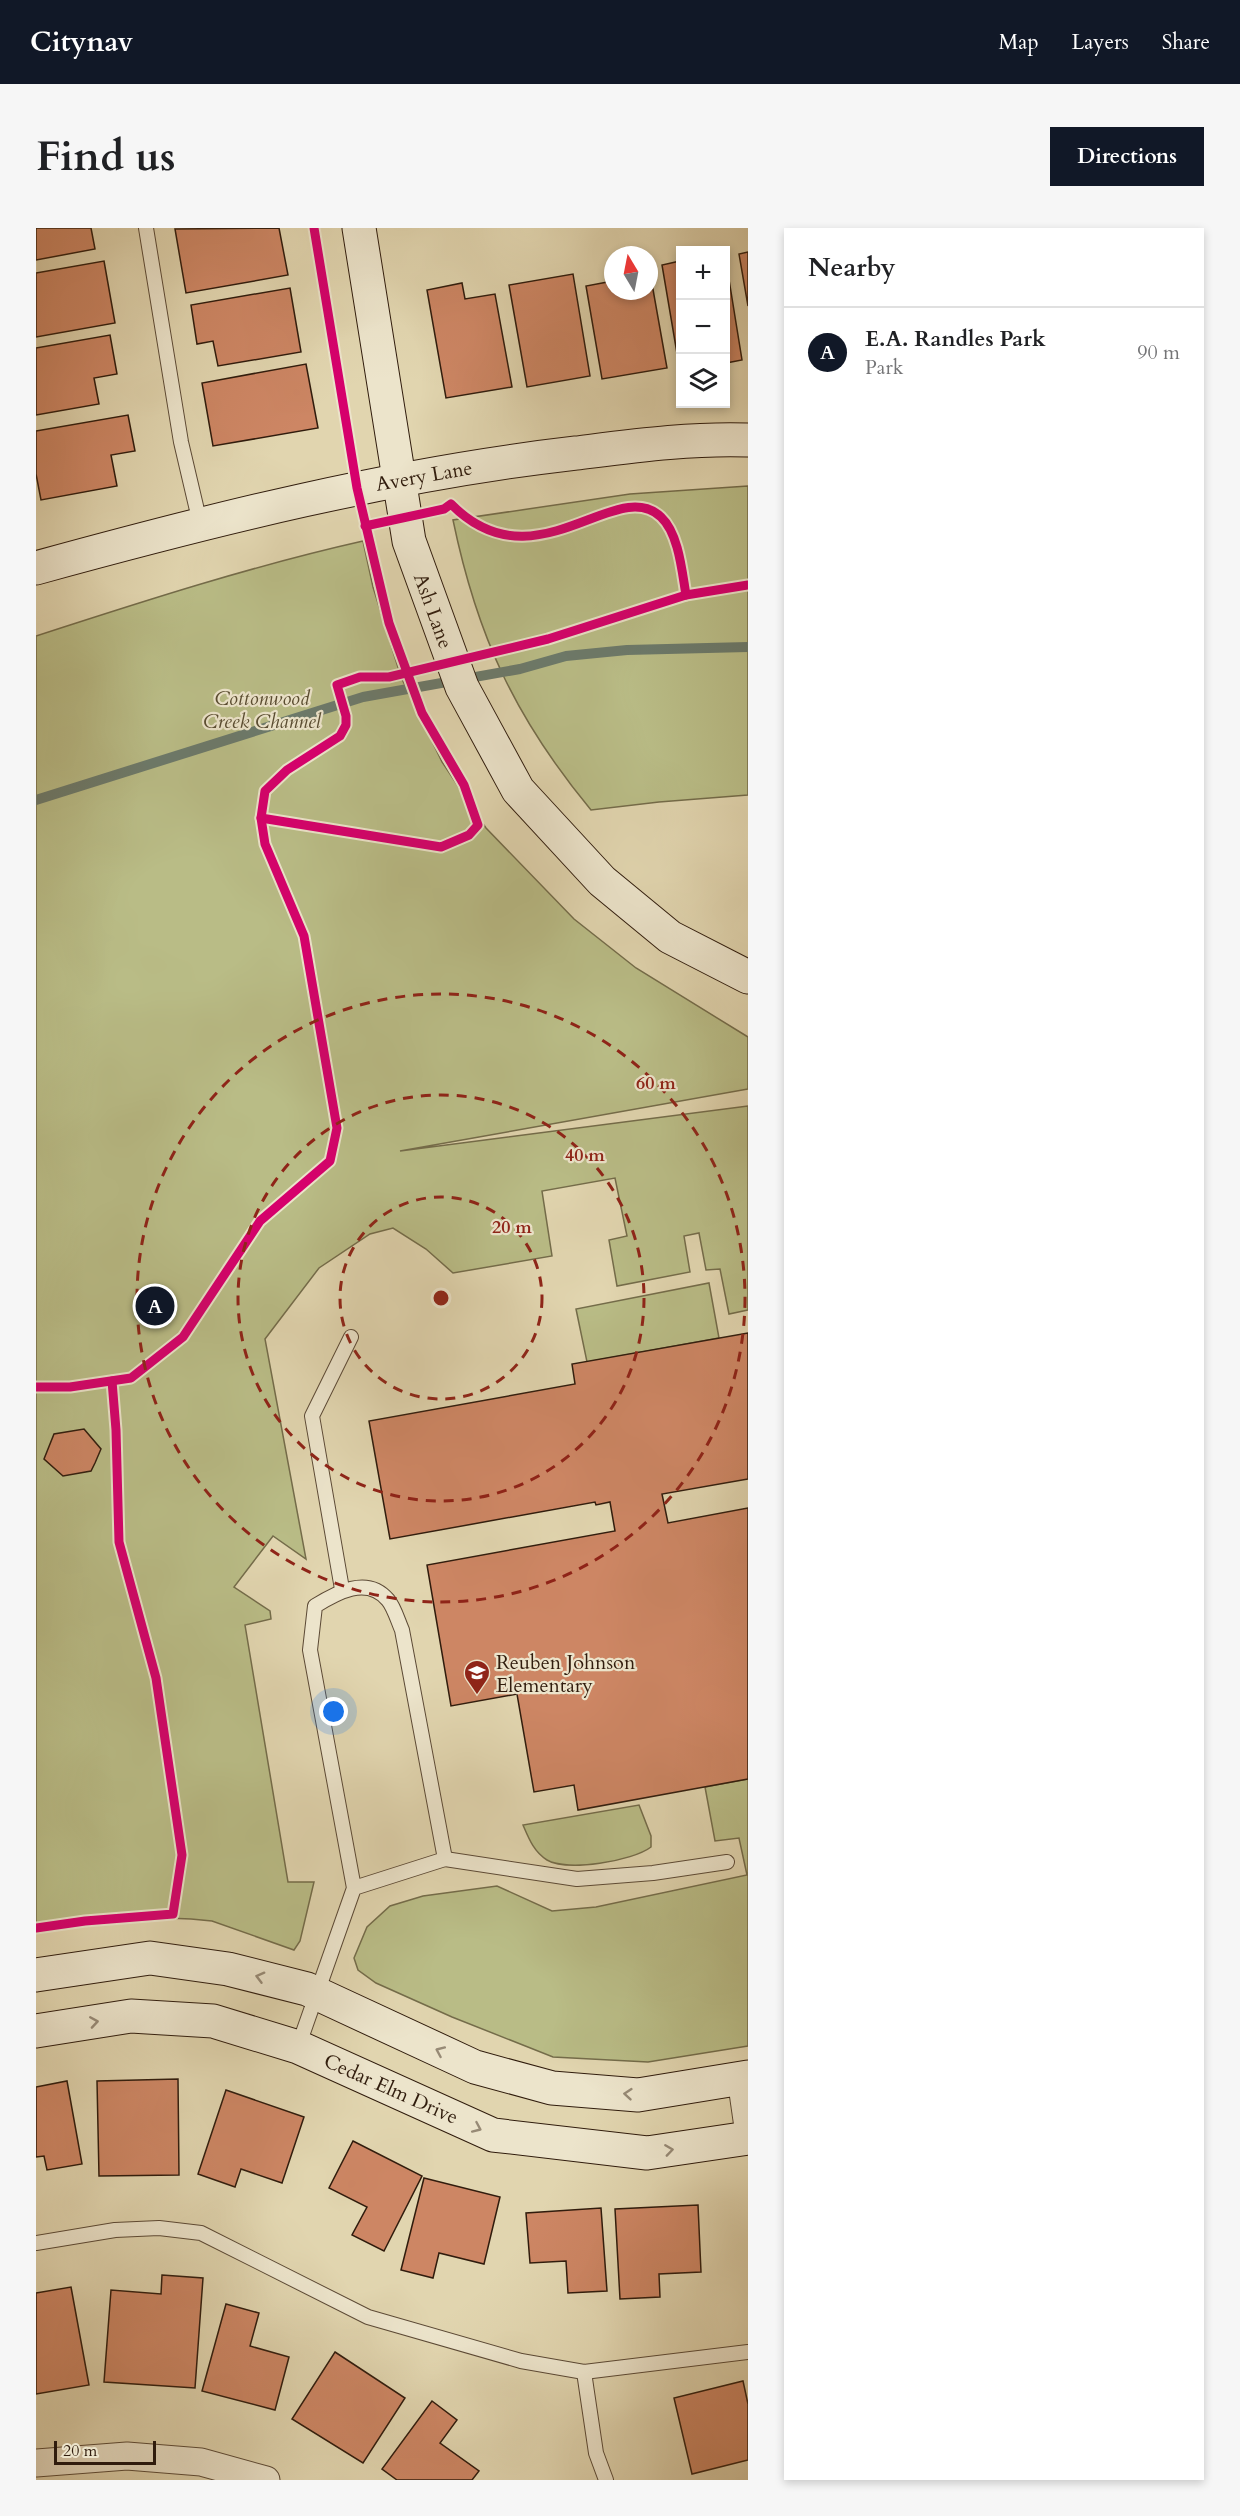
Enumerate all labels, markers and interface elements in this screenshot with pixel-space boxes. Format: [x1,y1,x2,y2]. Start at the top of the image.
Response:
text: Citynav [30,23,133,61]
text: Map [999,28,1039,57]
text: Layers [1072,28,1129,57]
text: Share [1162,28,1210,57]
button: Directions [1050,127,1204,186]
text: Find us [36,128,176,185]
north arrow [604,246,658,300]
map controls [676,246,730,408]
button: + [676,246,730,300]
text: Nearby [808,250,896,285]
button: − [676,300,730,354]
text: E.A. Randles Park [865,324,1046,354]
text: A [820,339,835,366]
text: 90 m [1137,339,1180,366]
button: layers [676,354,730,408]
text: Park [865,354,903,381]
street label: Avery Lane [373,454,475,498]
street label: Ash Lane [407,570,459,652]
park label: Cottonwood Creek Channel [203,685,322,735]
text: 60 m [636,1071,676,1096]
text: 40 m [565,1143,605,1168]
text: 20 m [492,1215,532,1240]
pin: A [136,1284,174,1328]
centre of rings [431,1288,451,1308]
place label: Reuben Johnson Elementary [496,1649,636,1699]
school or university icon: Reuben Johnson Elementary [462,1658,492,1696]
your location [319,1697,348,1726]
one-way arrow [255,1972,266,1984]
one-way arrow [89,2016,98,2028]
one-way arrow [435,2046,446,2058]
street label: Cedar Elm Drive [320,2047,462,2131]
one-way arrow [623,2088,632,2101]
one-way arrow [470,2121,481,2133]
one-way arrow [664,2144,674,2156]
scale bar [54,2438,156,2466]
text: 20 m [63,2440,97,2462]

